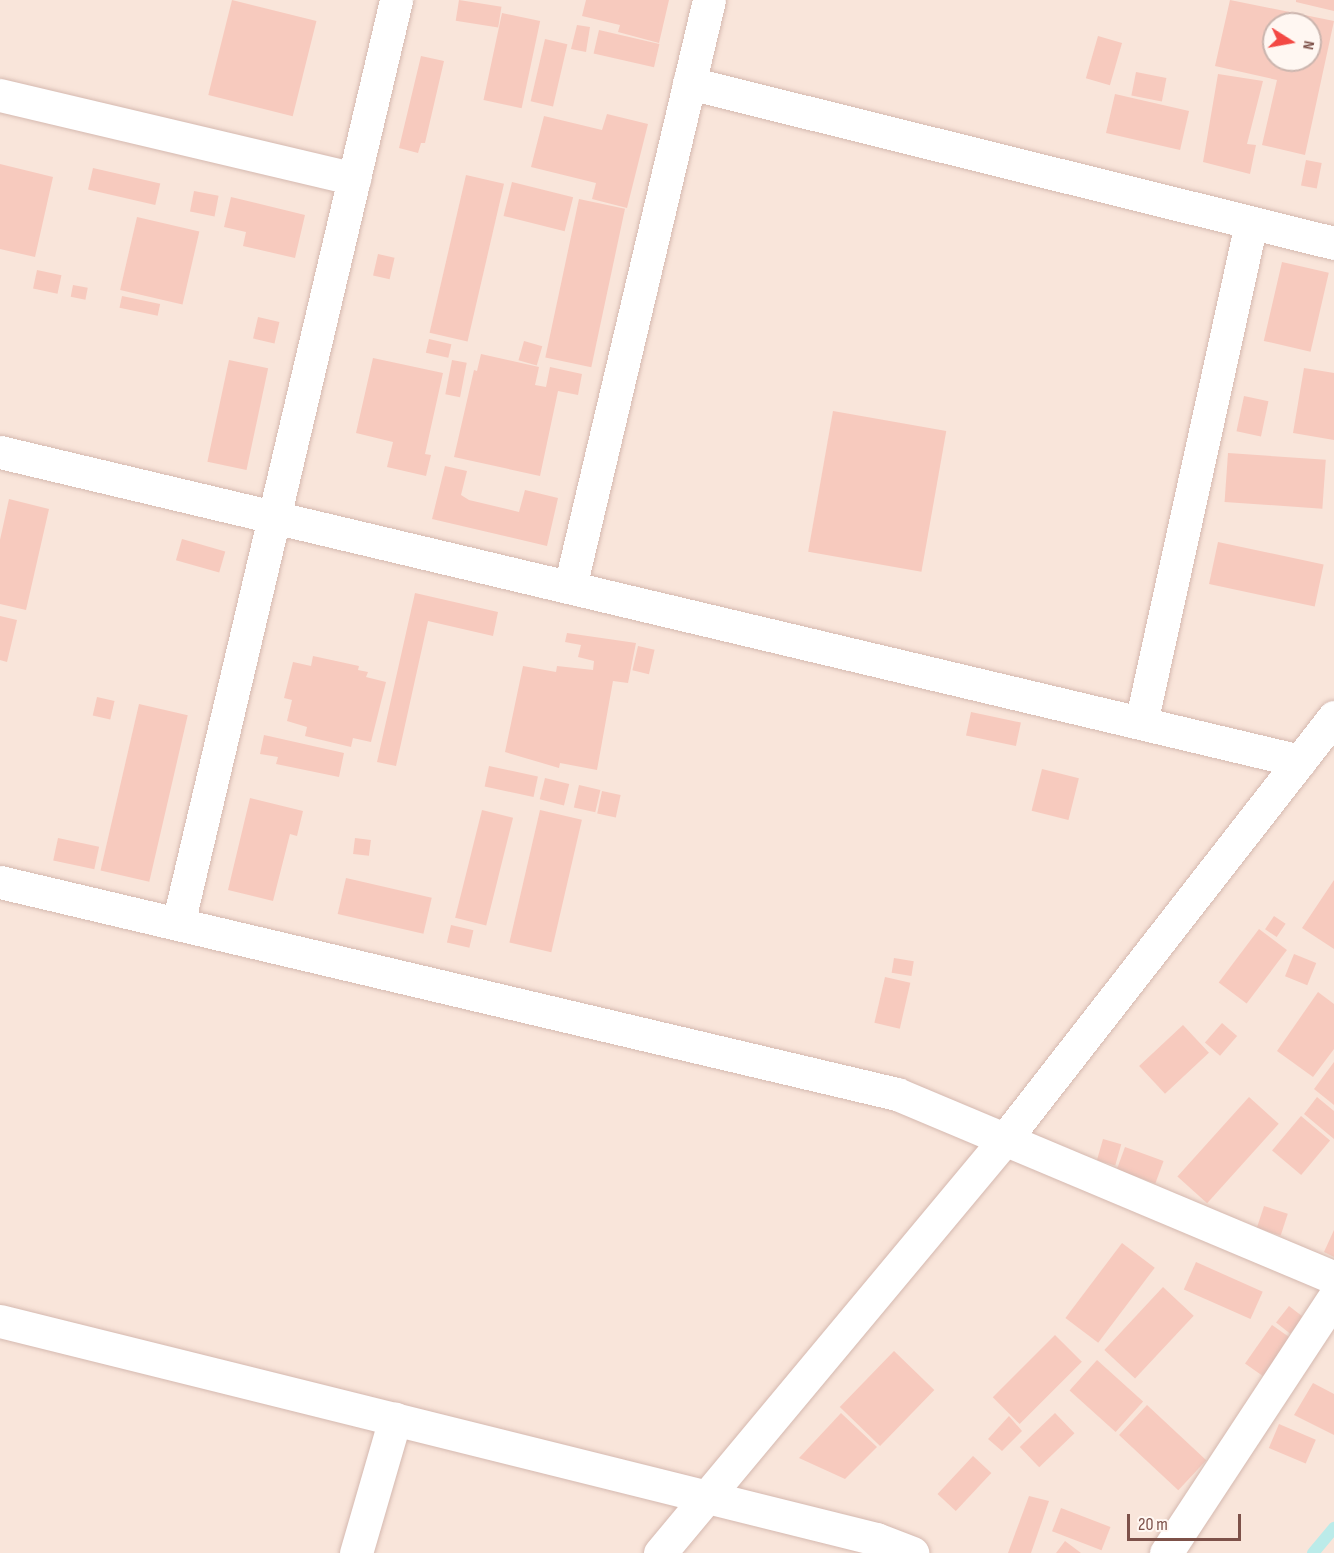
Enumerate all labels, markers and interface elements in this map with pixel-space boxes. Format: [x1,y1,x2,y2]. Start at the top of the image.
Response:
north arrow [1262,12,1322,72]
text: N [1298,39,1318,51]
scale bar [1130,1502,1244,1540]
text: 20 m [1138,1514,1168,1535]

